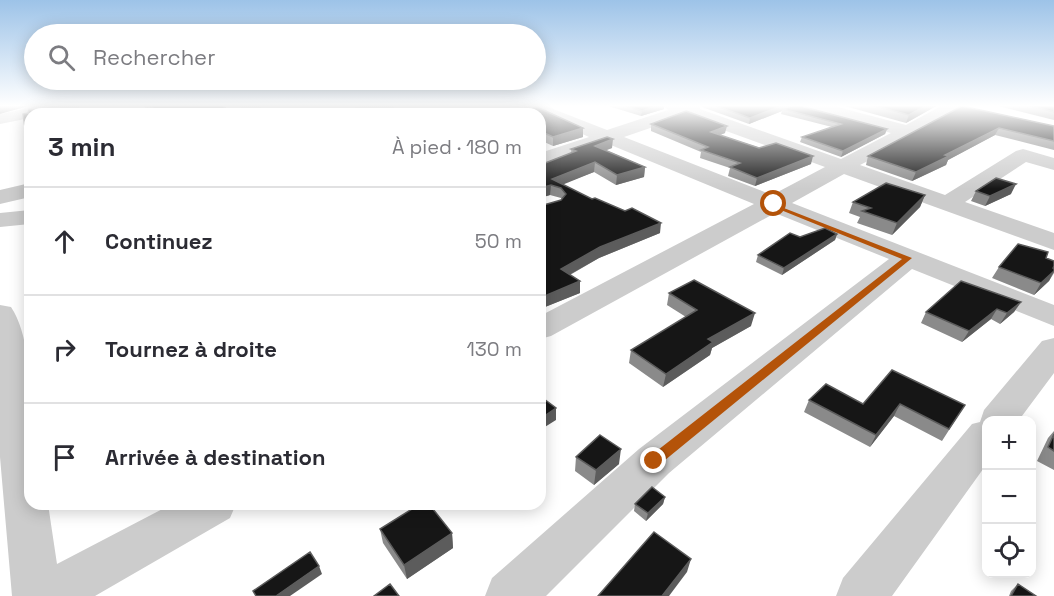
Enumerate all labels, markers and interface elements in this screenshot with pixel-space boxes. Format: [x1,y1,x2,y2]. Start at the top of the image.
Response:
search box [24,24,546,90]
icon: search [45,41,78,74]
text: Rechercher [93,43,215,71]
text: 3 min [48,130,116,164]
text: À pied · 180 m [392,134,522,160]
route start [760,190,786,216]
icon: ahead [48,225,81,258]
text: Continuez [105,227,213,255]
text: 50 m [475,228,522,254]
icon: right [48,333,81,366]
text: Tournez à droite [105,335,277,363]
text: 130 m [466,336,522,362]
map controls [982,416,1036,578]
button: + [982,416,1036,470]
icon: arrive [48,441,81,474]
text: Arrivée à destination [105,443,326,471]
route end [640,447,666,473]
button: − [982,470,1036,524]
button: locate [982,524,1036,578]

